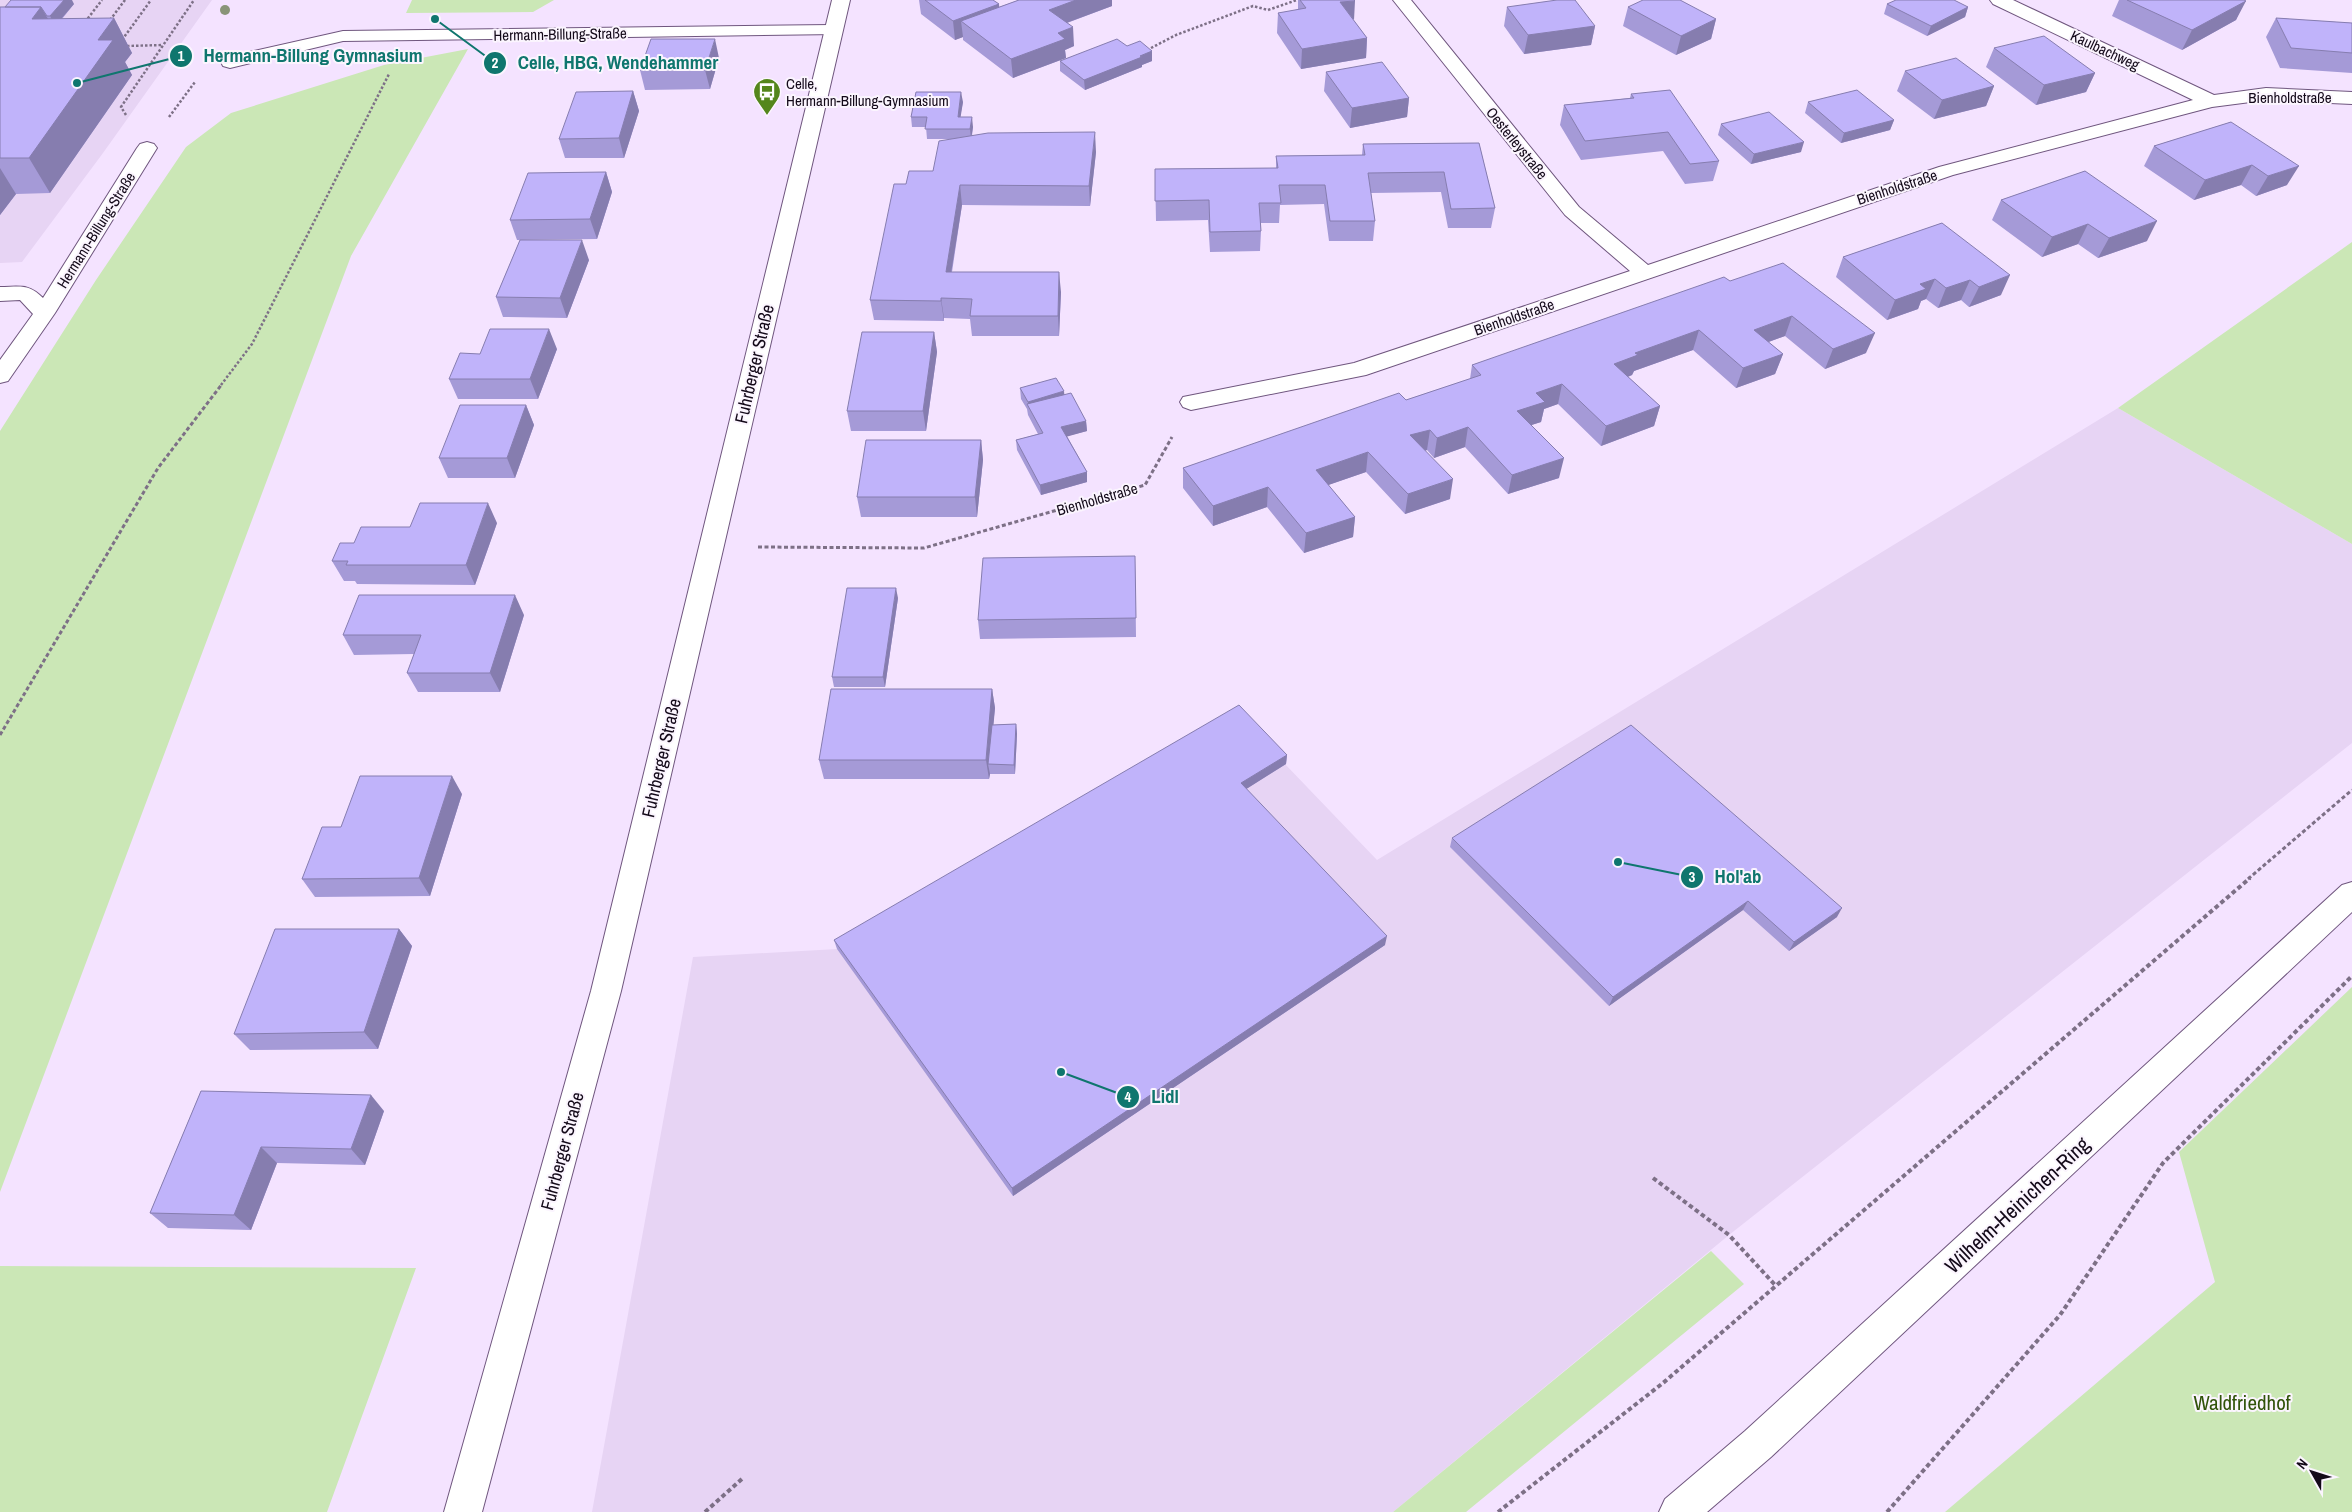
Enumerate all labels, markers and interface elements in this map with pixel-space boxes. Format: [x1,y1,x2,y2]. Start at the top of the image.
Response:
street label: Hermann-Billung-Straße [493,22,627,46]
street label: Kaulbachweg [2067,25,2143,75]
callout: Hermann-Billung Gymnasium [168,39,432,73]
text: Hermann-Billung Gymnasium [203,42,423,68]
text: 1 [178,45,185,66]
callout: Celle, HBG, Wendehammer [483,46,728,80]
text: Celle, HBG, Wendehammer [518,49,718,75]
text: 2 [492,52,499,73]
place label: Celle, Hermann-Billung-Gymnasium [786,73,949,111]
bus stop icon: Celle, Hermann-Billung-Gymnasium [752,77,782,116]
street label: Bienholdstraße [2248,87,2332,108]
street label: Oesterleystraße [1481,102,1553,184]
street label: Bienholdstraße [1854,164,1940,210]
street label: Hermann-Billung-Straße [52,168,140,292]
street label: Bienholdstraße [1471,293,1557,341]
street label: Fuhrberger Straße [728,302,780,426]
street label: Bienholdstraße [1054,477,1140,521]
street label: Fuhrberger Straße [635,696,687,820]
callout: Hol'ab [1680,860,1772,894]
text: Hol'ab [1715,863,1762,889]
text: 3 [1689,866,1696,887]
callout: Lidl [1116,1080,1189,1114]
text: Lidl [1151,1083,1179,1109]
text: 4 [1125,1086,1132,1107]
street label: Fuhrberger Straße [534,1089,590,1213]
street label: Wilhelm-Heinichen-Ring [1938,1130,2096,1280]
park label: Waldfriedhof [2194,1388,2291,1417]
north arrow [2287,1447,2337,1497]
text: N [2292,1455,2312,1473]

